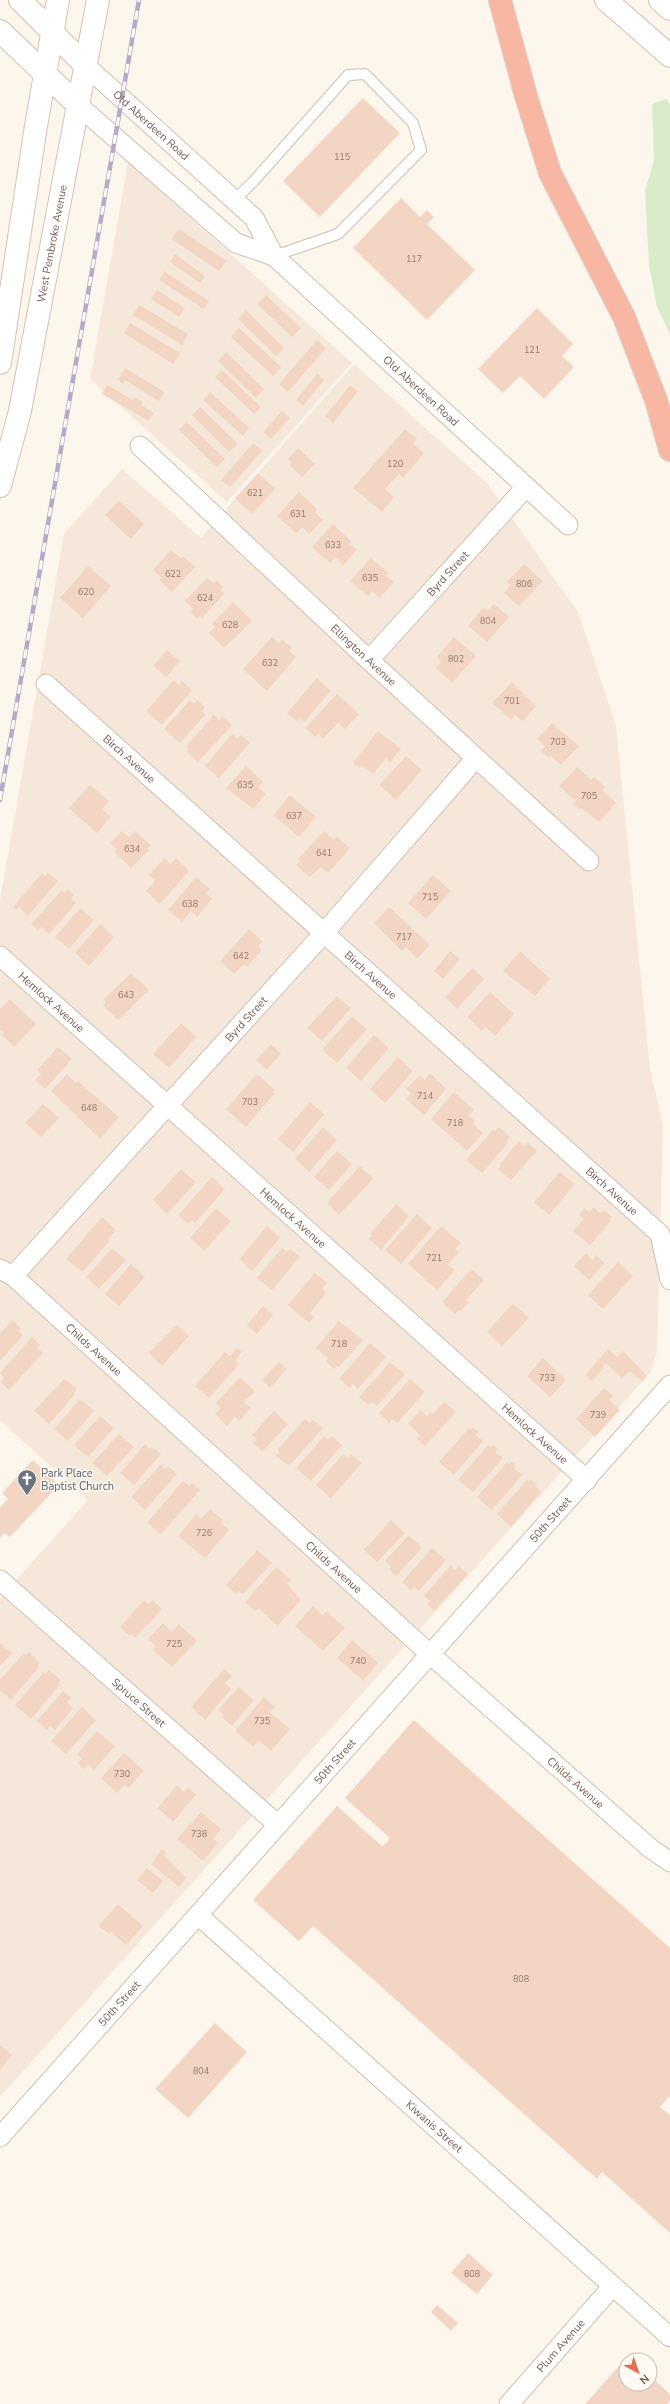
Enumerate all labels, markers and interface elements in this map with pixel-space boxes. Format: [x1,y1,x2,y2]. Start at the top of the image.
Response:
street label: Old Aberdeen Road [110,87,193,163]
house number: 115 [334,151,350,163]
street label: West Pembroke Avenue [33,184,70,304]
house number: 117 [406,253,422,265]
house number: 121 [524,344,540,356]
street label: Old Aberdeen Road [380,352,462,429]
house number: 120 [387,458,403,470]
house number: 621 [247,487,263,499]
house number: 631 [290,508,306,520]
house number: 633 [325,539,341,551]
street label: Byrd Street [423,547,472,599]
house number: 622 [165,568,181,580]
house number: 635 [362,572,378,584]
house number: 806 [516,578,532,590]
house number: 620 [78,586,94,598]
house number: 624 [197,592,214,604]
house number: 804 [480,615,497,627]
house number: 628 [222,619,238,631]
street label: Ellington Avenue [328,621,400,689]
house number: 802 [448,653,464,665]
house number: 632 [262,657,278,669]
house number: 701 [504,695,520,707]
street label: Birch Avenue [100,731,159,786]
house number: 703 [550,736,566,748]
house number: 635 [237,779,253,791]
house number: 705 [581,790,597,802]
house number: 637 [286,810,302,822]
house number: 634 [124,843,141,855]
house number: 641 [316,847,332,859]
house number: 715 [422,891,438,903]
house number: 638 [182,898,198,910]
house number: 717 [396,931,412,943]
street label: Birch Avenue [341,947,400,1002]
house number: 642 [233,950,249,962]
street label: Hemlock Avenue [15,968,88,1036]
house number: 643 [118,989,134,1001]
street label: Byrd Street [222,993,271,1045]
house number: 714 [417,1090,434,1102]
house number: 703 [242,1096,258,1108]
house number: 648 [81,1102,97,1114]
house number: 718 [447,1117,463,1129]
street label: Birch Avenue [583,1164,642,1219]
street label: Hemlock Avenue [257,1184,330,1251]
house number: 721 [426,1252,442,1264]
street label: Childs Avenue [62,1320,126,1379]
house number: 718 [331,1338,347,1350]
house number: 733 [539,1372,555,1384]
street label: Hemlock Avenue [499,1400,571,1467]
house number: 739 [590,1409,606,1421]
place label: Park Place Baptist Church [41,1466,114,1494]
church icon: Park Place Baptist Church [16,1468,38,1496]
street label: 50th Street [526,1493,575,1546]
house number: 726 [196,1527,212,1539]
street label: Childs Avenue [302,1537,366,1597]
house number: 725 [166,1638,182,1650]
house number: 740 [350,1655,366,1667]
street label: Spruce Street [109,1675,169,1730]
house number: 735 [254,1715,270,1727]
street label: 50th Street [310,1735,359,1787]
street label: Childs Avenue [544,1753,608,1812]
house number: 730 [114,1768,130,1780]
house number: 738 [191,1828,207,1840]
house number: 808 [513,1973,529,1985]
street label: 50th Street [95,1977,143,2029]
house number: 804 [193,2065,210,2077]
street label: Kiwanis Street [403,2097,466,2156]
house number: 808 [464,2268,480,2280]
street label: Plum Avenue [533,2316,588,2375]
north arrow [618,2352,658,2392]
text: N [636,2371,652,2388]

